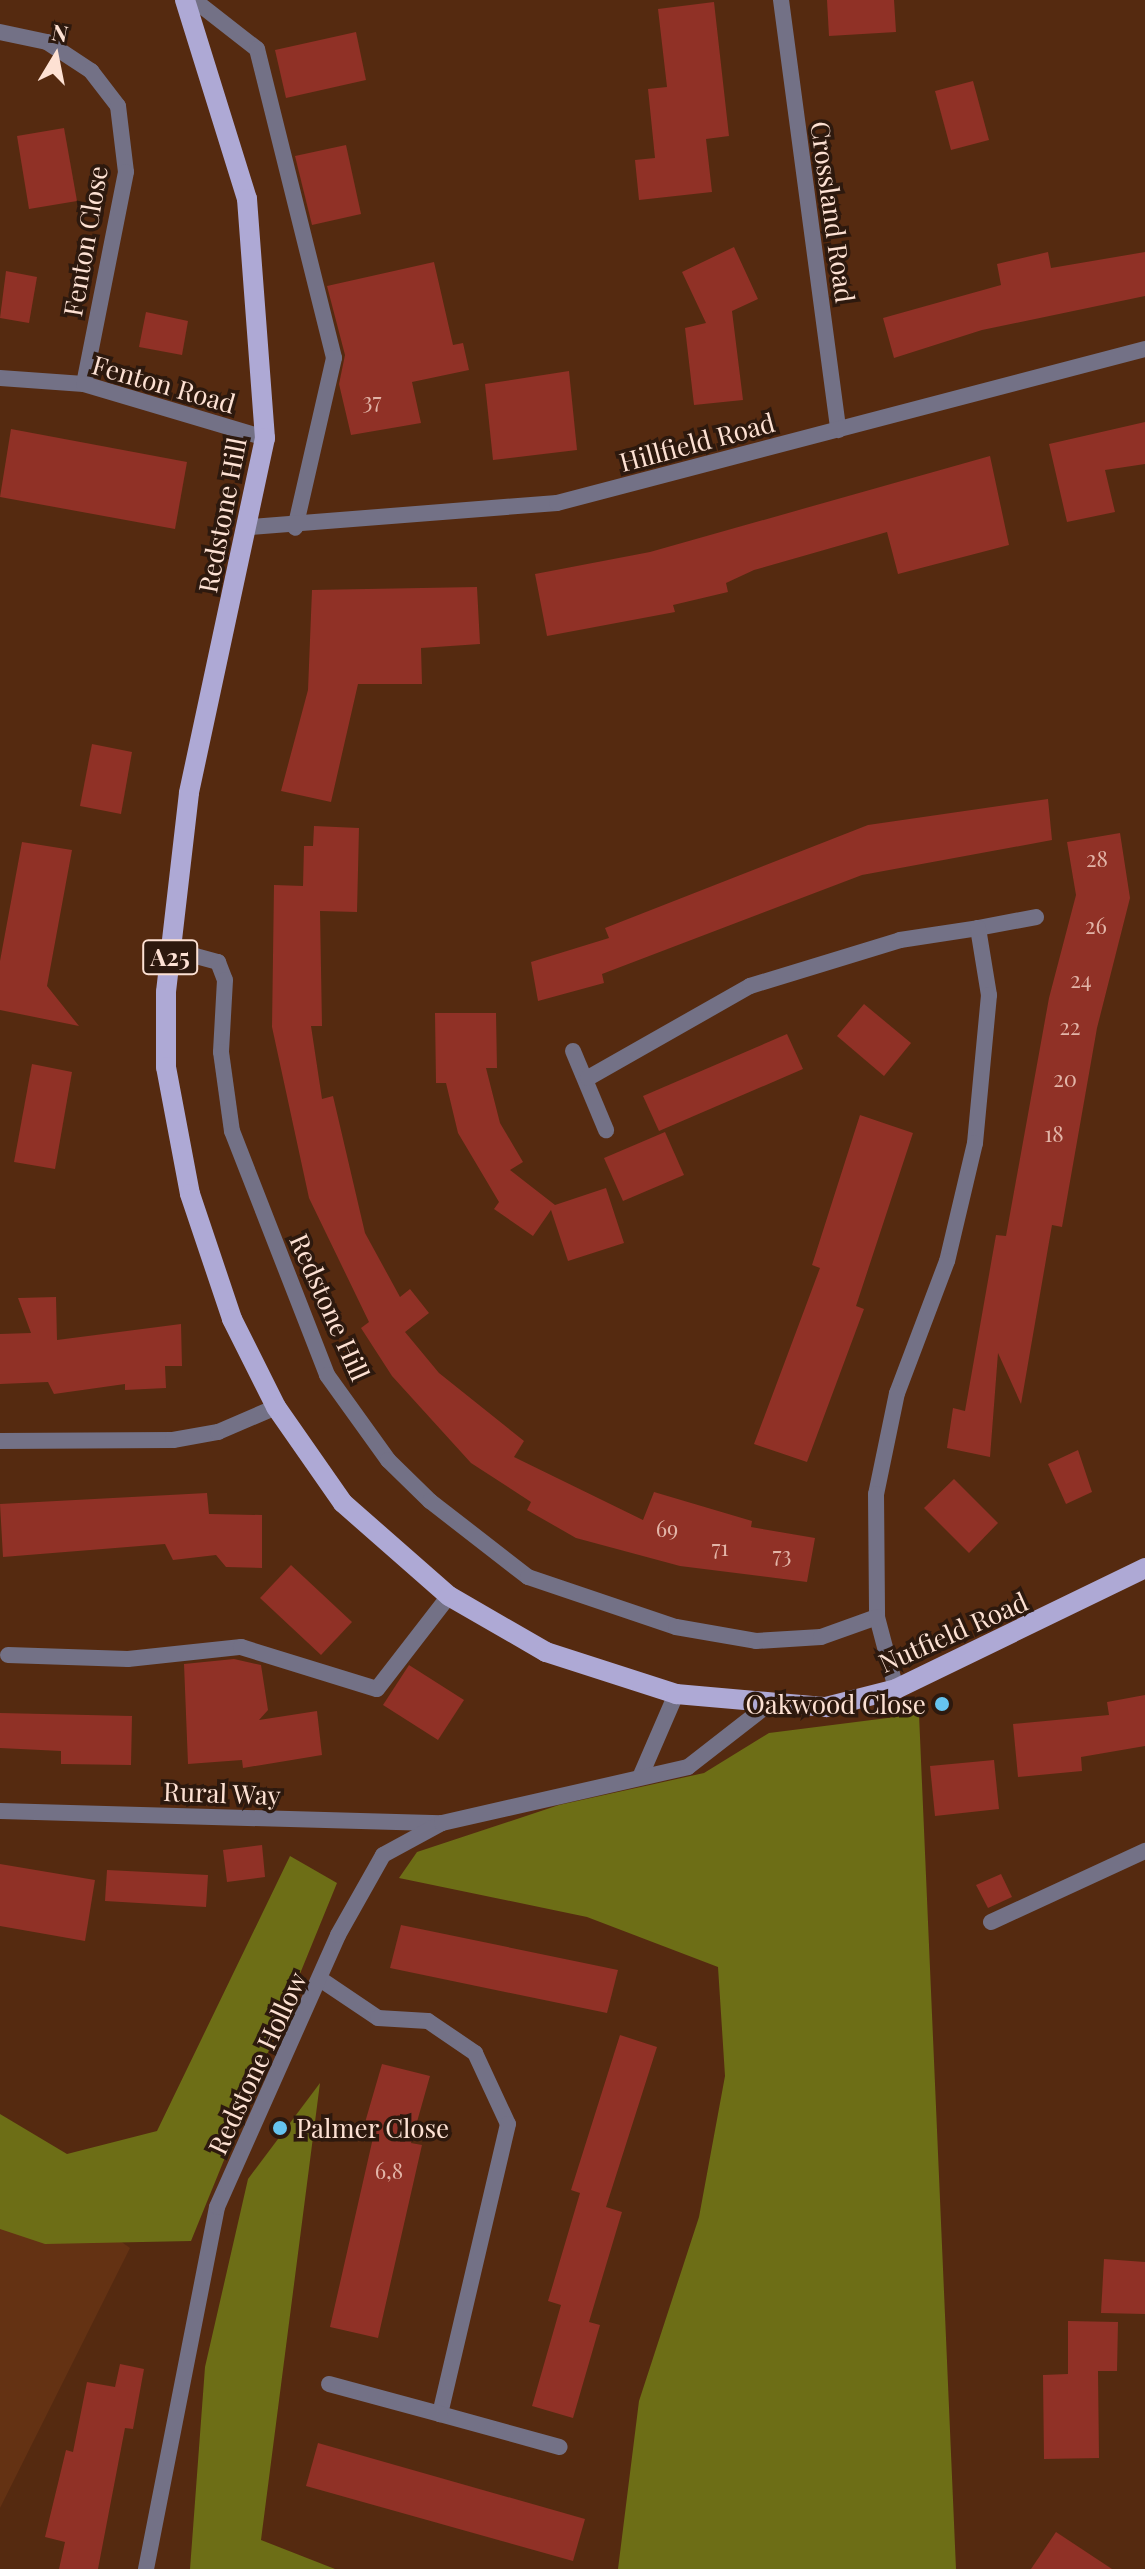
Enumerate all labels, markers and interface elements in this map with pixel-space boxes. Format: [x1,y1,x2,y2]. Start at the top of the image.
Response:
north arrow [16,16,96,96]
text: N [50,16,71,49]
street label: Crossland Road [805,119,861,305]
street label: Fenton Close [56,163,114,319]
street label: Fenton Road [89,349,239,419]
house number: 37 [363,388,381,414]
street label: Hillfield Road [616,406,778,478]
street label: Redstone Hill [192,435,252,595]
house number: 28 [1086,846,1108,872]
house number: 26 [1085,913,1107,939]
road number: A25 [142,937,198,977]
house number: 24 [1070,967,1092,993]
house number: 22 [1059,1014,1081,1040]
house number: 20 [1053,1066,1077,1092]
house number: 18 [1044,1121,1064,1147]
street label: Redstone Hill [284,1229,376,1385]
house number: 69 [656,1516,678,1542]
house number: 71 [711,1535,729,1561]
house number: 73 [773,1542,791,1568]
street label: Nutfield Road [874,1585,1032,1679]
place label: Oakwood Close [746,1688,926,1720]
marker: Oakwood Close [933,1695,951,1713]
street label: Rural Way [162,1775,282,1811]
street label: Redstone Hollow [201,1967,313,2159]
place label: Palmer Close [296,2112,450,2144]
marker: Palmer Close [271,2119,289,2137]
house number: 6,8 [375,2158,403,2184]

